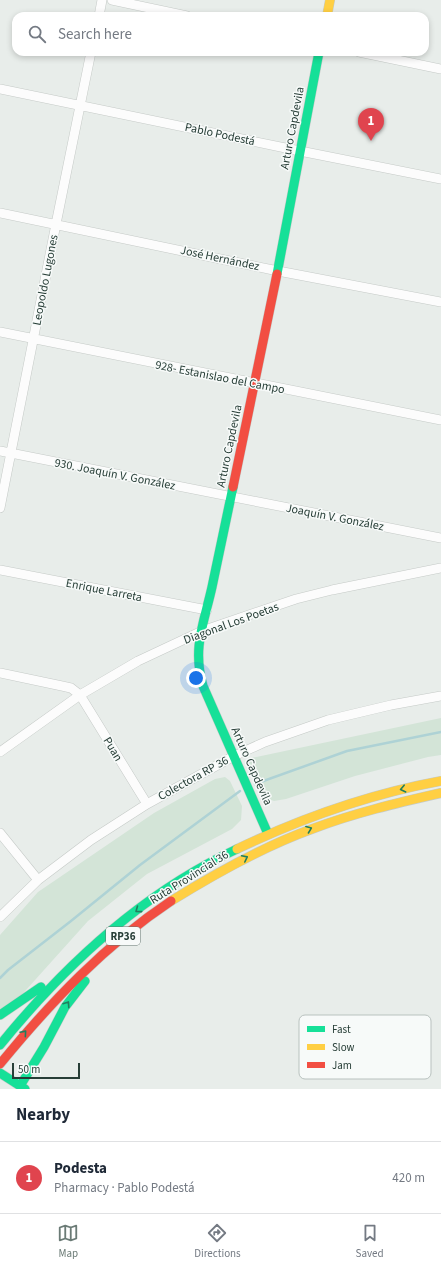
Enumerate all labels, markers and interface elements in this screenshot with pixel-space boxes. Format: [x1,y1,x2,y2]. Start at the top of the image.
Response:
search box [12,12,429,56]
icon: search [26,23,48,45]
text: Search here [58,24,132,45]
street label: Arturo Capdevila [276,85,309,171]
pin: 1 [358,108,384,141]
street label: Pablo Podestá [183,119,256,150]
street label: Leopoldo Lugones [28,233,63,327]
street label: José Hernández [179,242,261,275]
street label: 928- Estanislao del Campo [154,357,286,398]
street label: Arturo Capdevila [212,403,247,489]
street label: 930. Joaquín V. González [53,454,177,495]
street label: Joaquín V. González [284,500,385,535]
street label: Enrique Larreta [64,575,143,606]
street label: Diagonal Los Poetas [181,598,281,649]
your location [186,668,206,688]
street label: Arturo Capdevila [227,724,276,808]
street label: Puan [99,734,127,765]
street label: Colectora RP 36 [155,752,232,805]
one-way arrow [400,784,406,792]
one-way arrow [306,826,313,834]
street label: Ruta Provincial 36 [147,846,232,908]
one-way arrow [241,855,248,862]
one-way arrow [135,905,142,913]
road number: RP36 [106,927,140,945]
one-way arrow [63,1001,70,1008]
legend [299,1015,431,1079]
text: Fast [332,1022,351,1037]
one-way arrow [20,1030,27,1038]
text: Slow [332,1040,355,1055]
text: Jam [332,1058,352,1073]
scale bar [12,1061,80,1080]
text: 50 m [18,1062,40,1077]
text: Nearby [16,1103,70,1127]
text: Podesta [54,1158,107,1179]
text: 1 [26,1169,32,1187]
text: 420 m [392,1169,425,1187]
text: Pharmacy · Pablo Podestá [54,1179,194,1197]
tab: Map [57,1222,79,1261]
tab: Directions [194,1222,241,1261]
tab: Saved [356,1222,384,1261]

